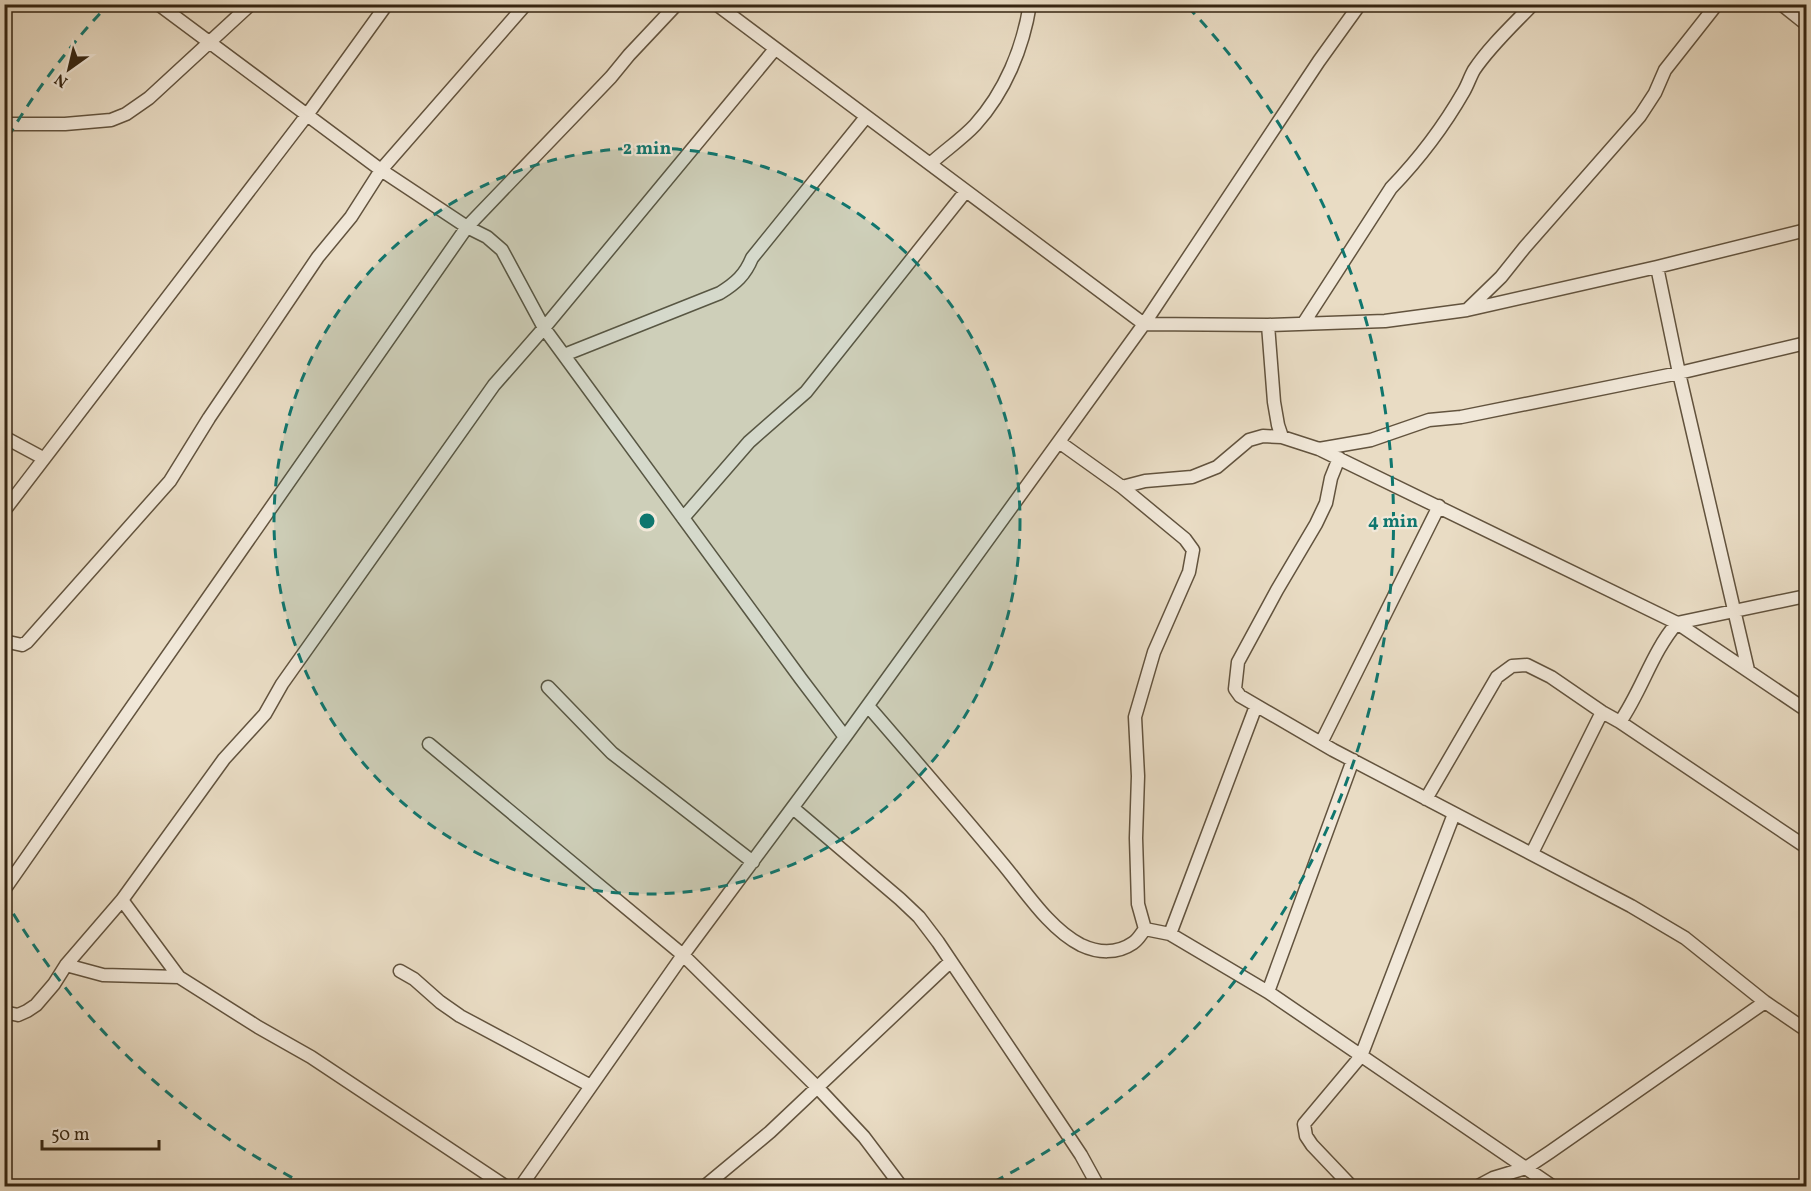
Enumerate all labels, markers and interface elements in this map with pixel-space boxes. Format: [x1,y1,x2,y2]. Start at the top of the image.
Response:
north arrow [39,39,99,99]
text: N [50,67,73,92]
text: 2 min [623,137,671,162]
text: 4 min [1368,510,1418,535]
centre of rings [637,511,657,531]
scale bar [42,1113,159,1151]
text: 50 m [51,1123,90,1148]

